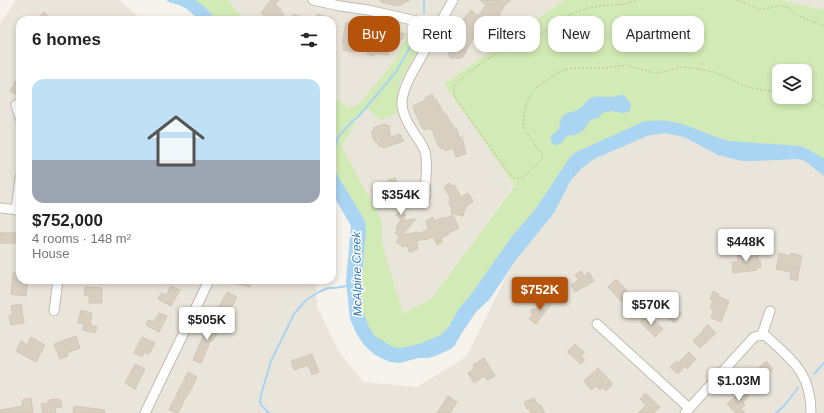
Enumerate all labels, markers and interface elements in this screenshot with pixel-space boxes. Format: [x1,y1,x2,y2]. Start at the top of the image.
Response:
chip: Buy [348,16,400,52]
chip: Rent [408,16,466,52]
chip: Filters [474,16,540,52]
chip: New [548,16,604,52]
chip: Apartment [612,16,704,52]
icon: filters [298,29,320,51]
text: 6 homes [32,30,101,49]
map controls [772,64,812,104]
button: layers [772,64,812,104]
icon: home [140,105,212,177]
pin: $354K [373,182,429,216]
text: $354K [382,187,420,202]
text: $752,000 [32,211,103,230]
pin: $448K [718,229,774,263]
text: 4 rooms · 148 m² [32,231,131,246]
water label: McAlpine Creek [349,231,365,316]
text: $448K [727,234,765,249]
text: House [32,246,70,261]
pin: $752K [512,277,568,311]
text: $752K [521,282,559,297]
pin: $570K [623,292,679,326]
text: $570K [632,297,670,312]
pin: $505K [179,307,235,341]
text: $505K [188,312,226,327]
pin: $1.03M [706,368,772,402]
text: $1.03M [717,373,761,388]

